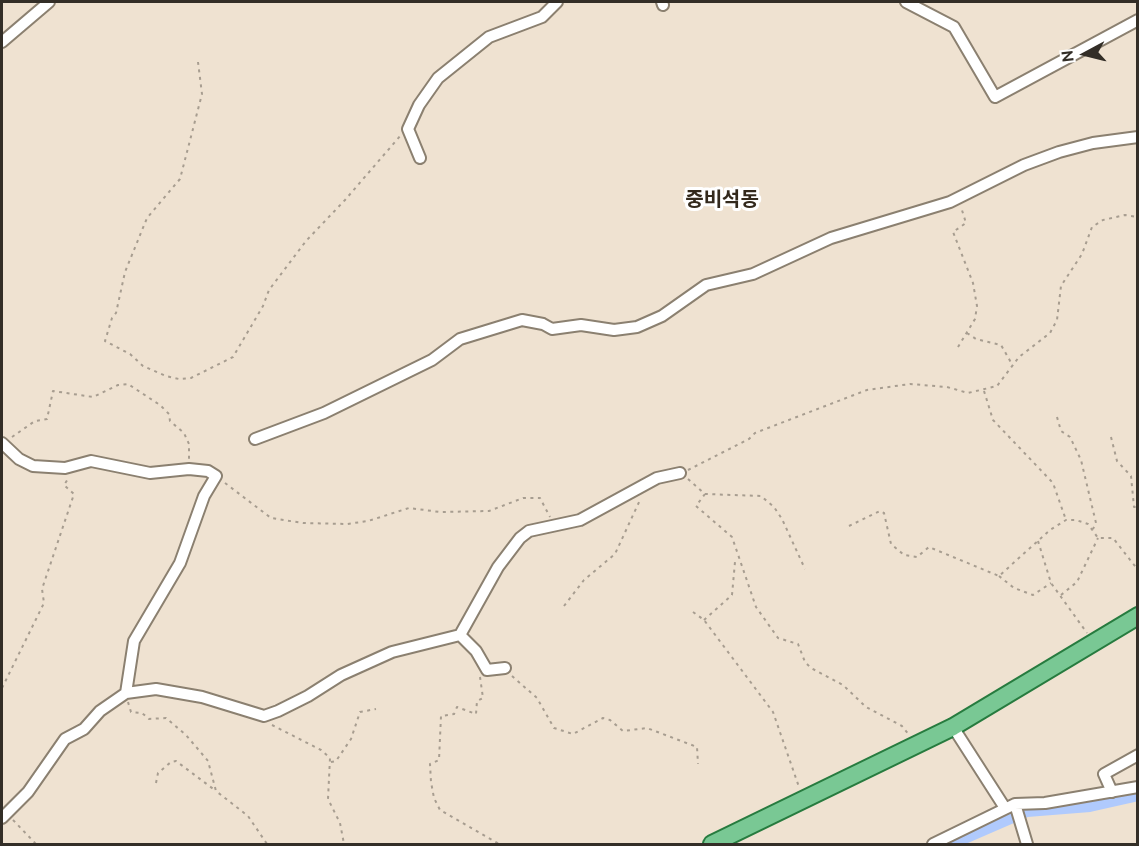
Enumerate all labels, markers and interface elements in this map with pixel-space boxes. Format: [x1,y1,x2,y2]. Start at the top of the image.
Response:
north arrow [1055,24,1115,84]
text: N [1057,49,1077,63]
district label: 중비석동 [685,187,759,211]

